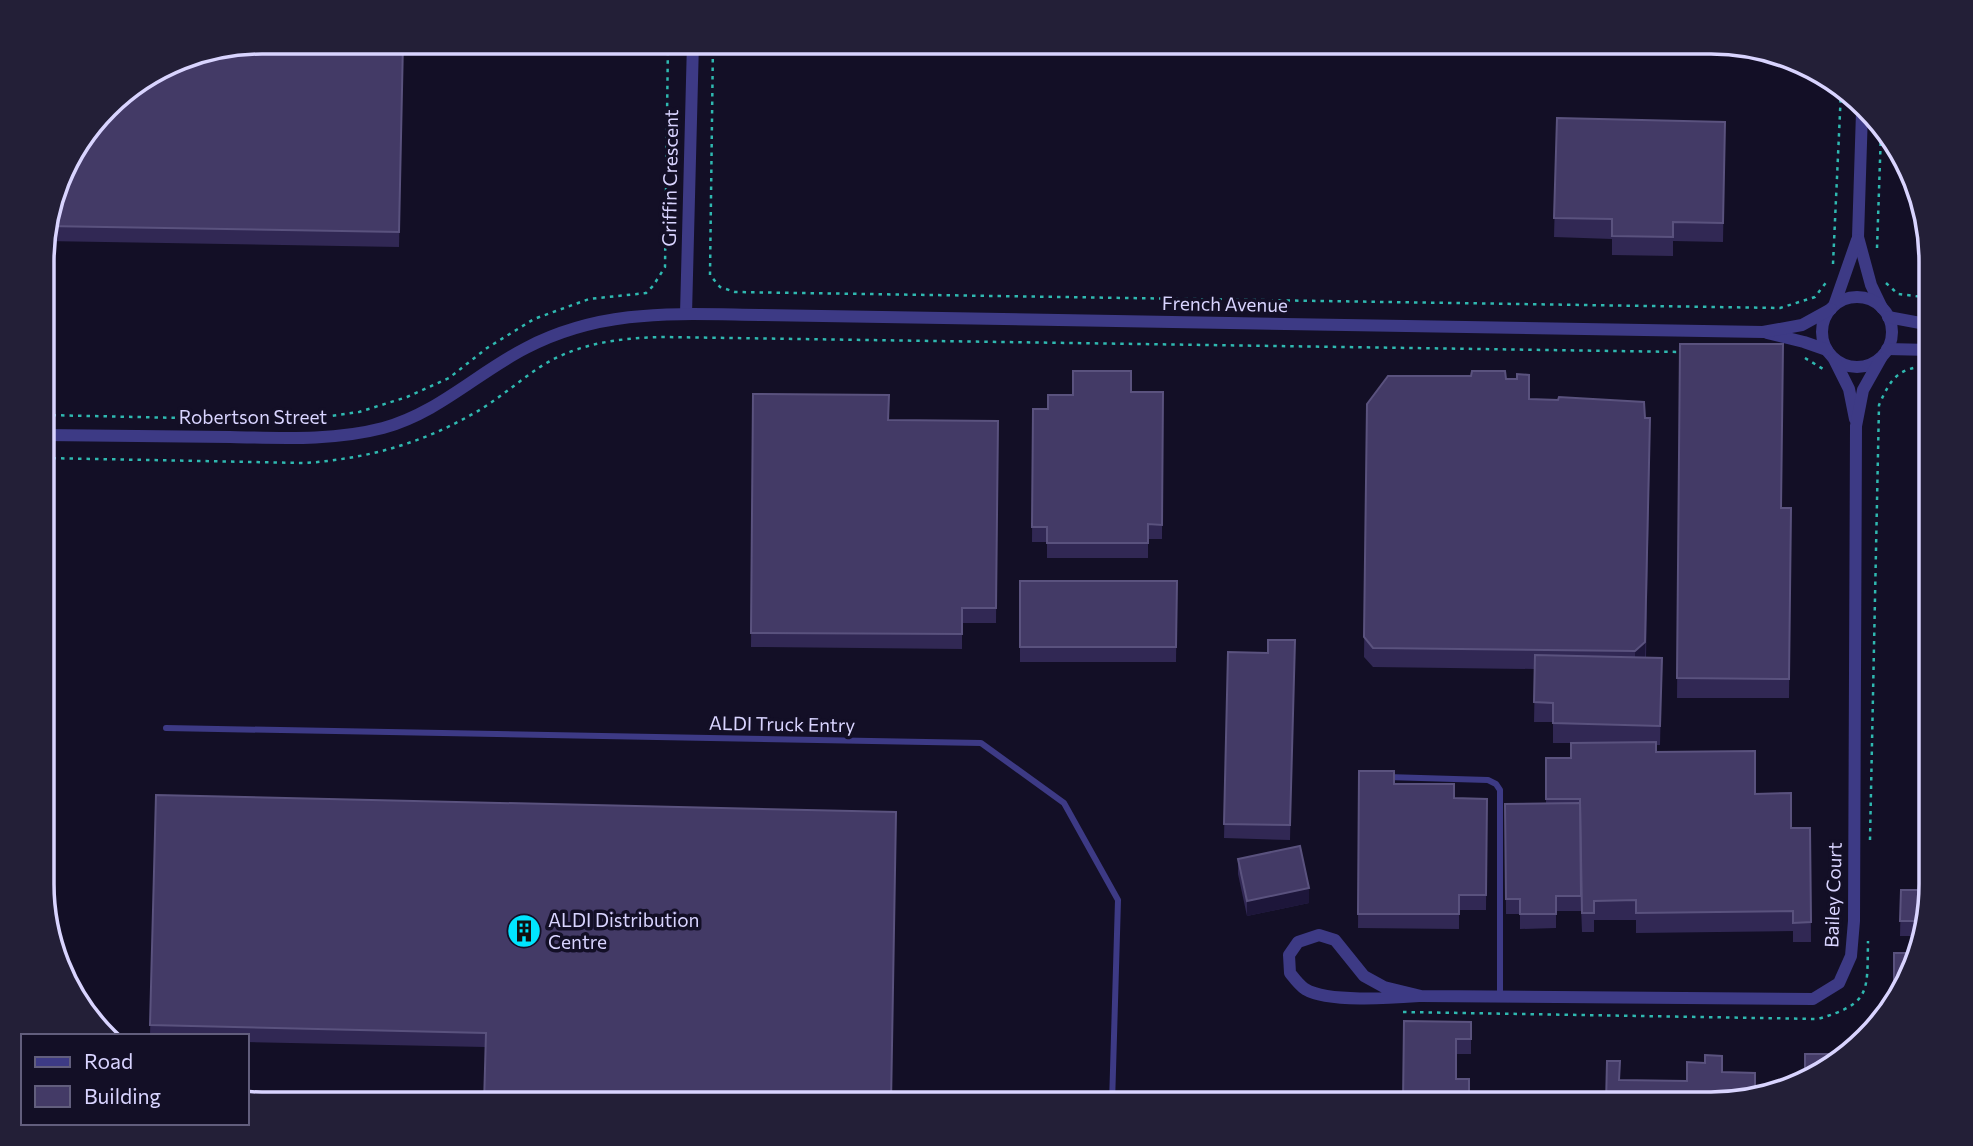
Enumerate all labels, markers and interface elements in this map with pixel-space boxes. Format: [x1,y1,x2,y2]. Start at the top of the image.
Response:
street label: Griffin Crescent [657,109,682,247]
street label: French Avenue [1162,291,1288,316]
street label: Robertson Street [179,405,327,428]
street label: ALDI Truck Entry [709,711,856,736]
street label: Bailey Court [1819,842,1846,948]
place label: ALDI Distribution Centre [548,908,699,953]
building icon: ALDI Distribution Centre [505,912,543,950]
legend [21,1034,248,1125]
text: Road [84,1048,133,1073]
text: Building [84,1083,161,1108]

